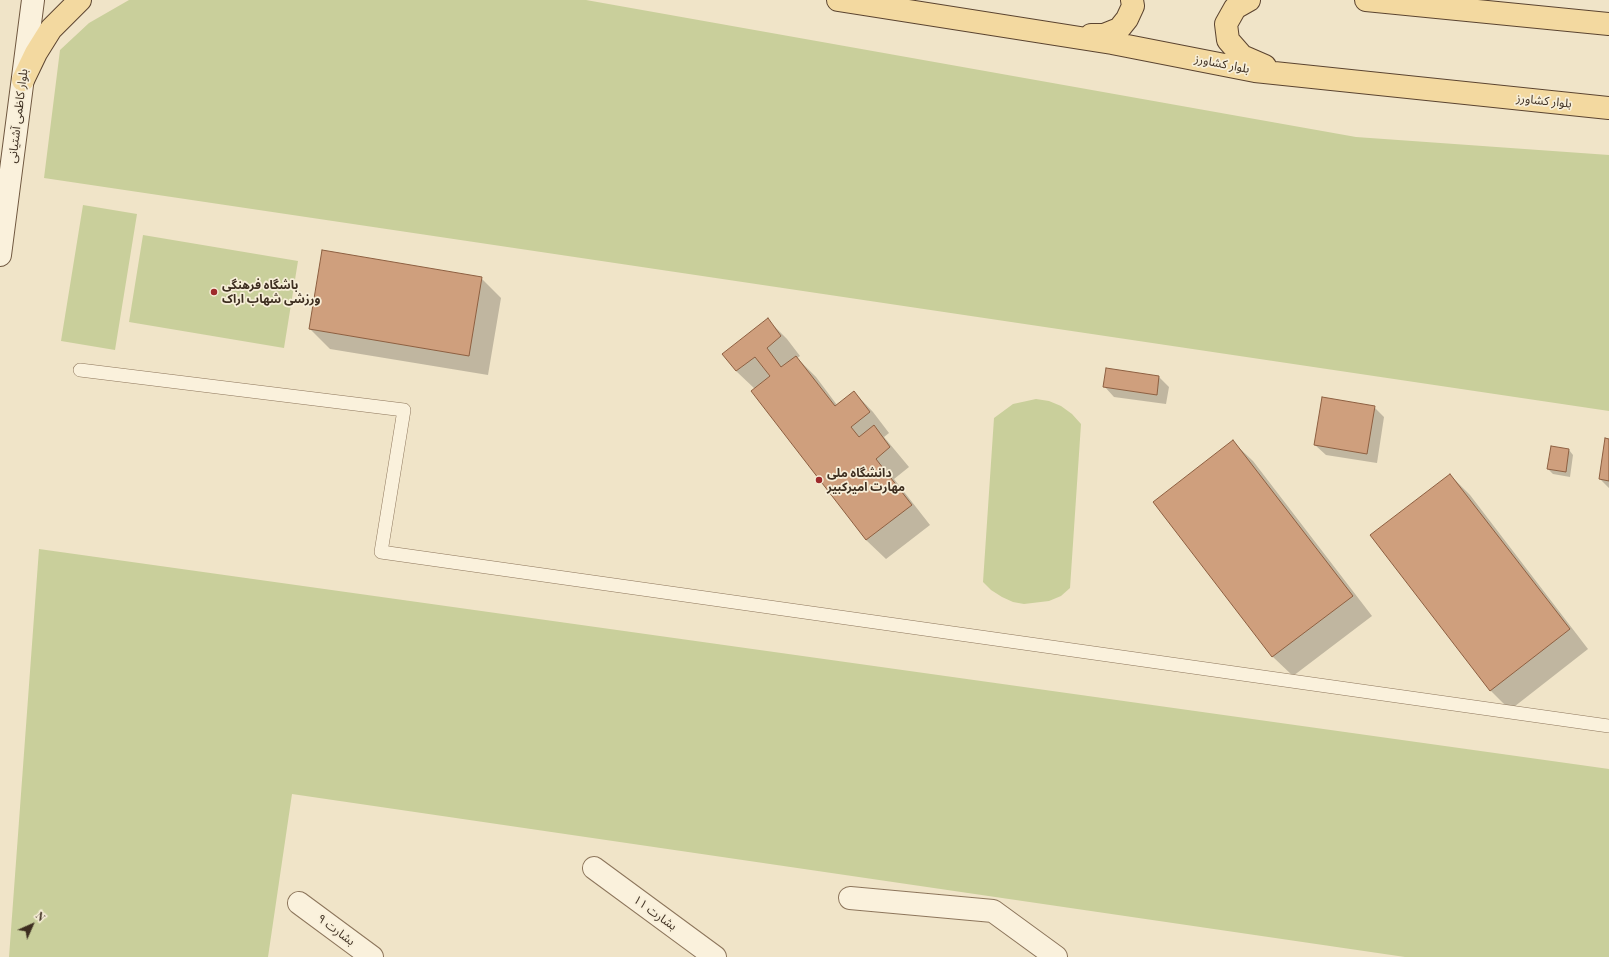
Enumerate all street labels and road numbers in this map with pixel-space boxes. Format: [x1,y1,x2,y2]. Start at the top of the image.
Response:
street label: بلوار کشاورز [1193,52,1251,76]
street label: بلوار کاظمی آشتیانی [5,68,31,164]
street label: بلوار کشاورز [1516,91,1572,111]
street label: بشارت ۱۱ [631,892,679,934]
street label: بشارت ۹ [314,911,358,949]

